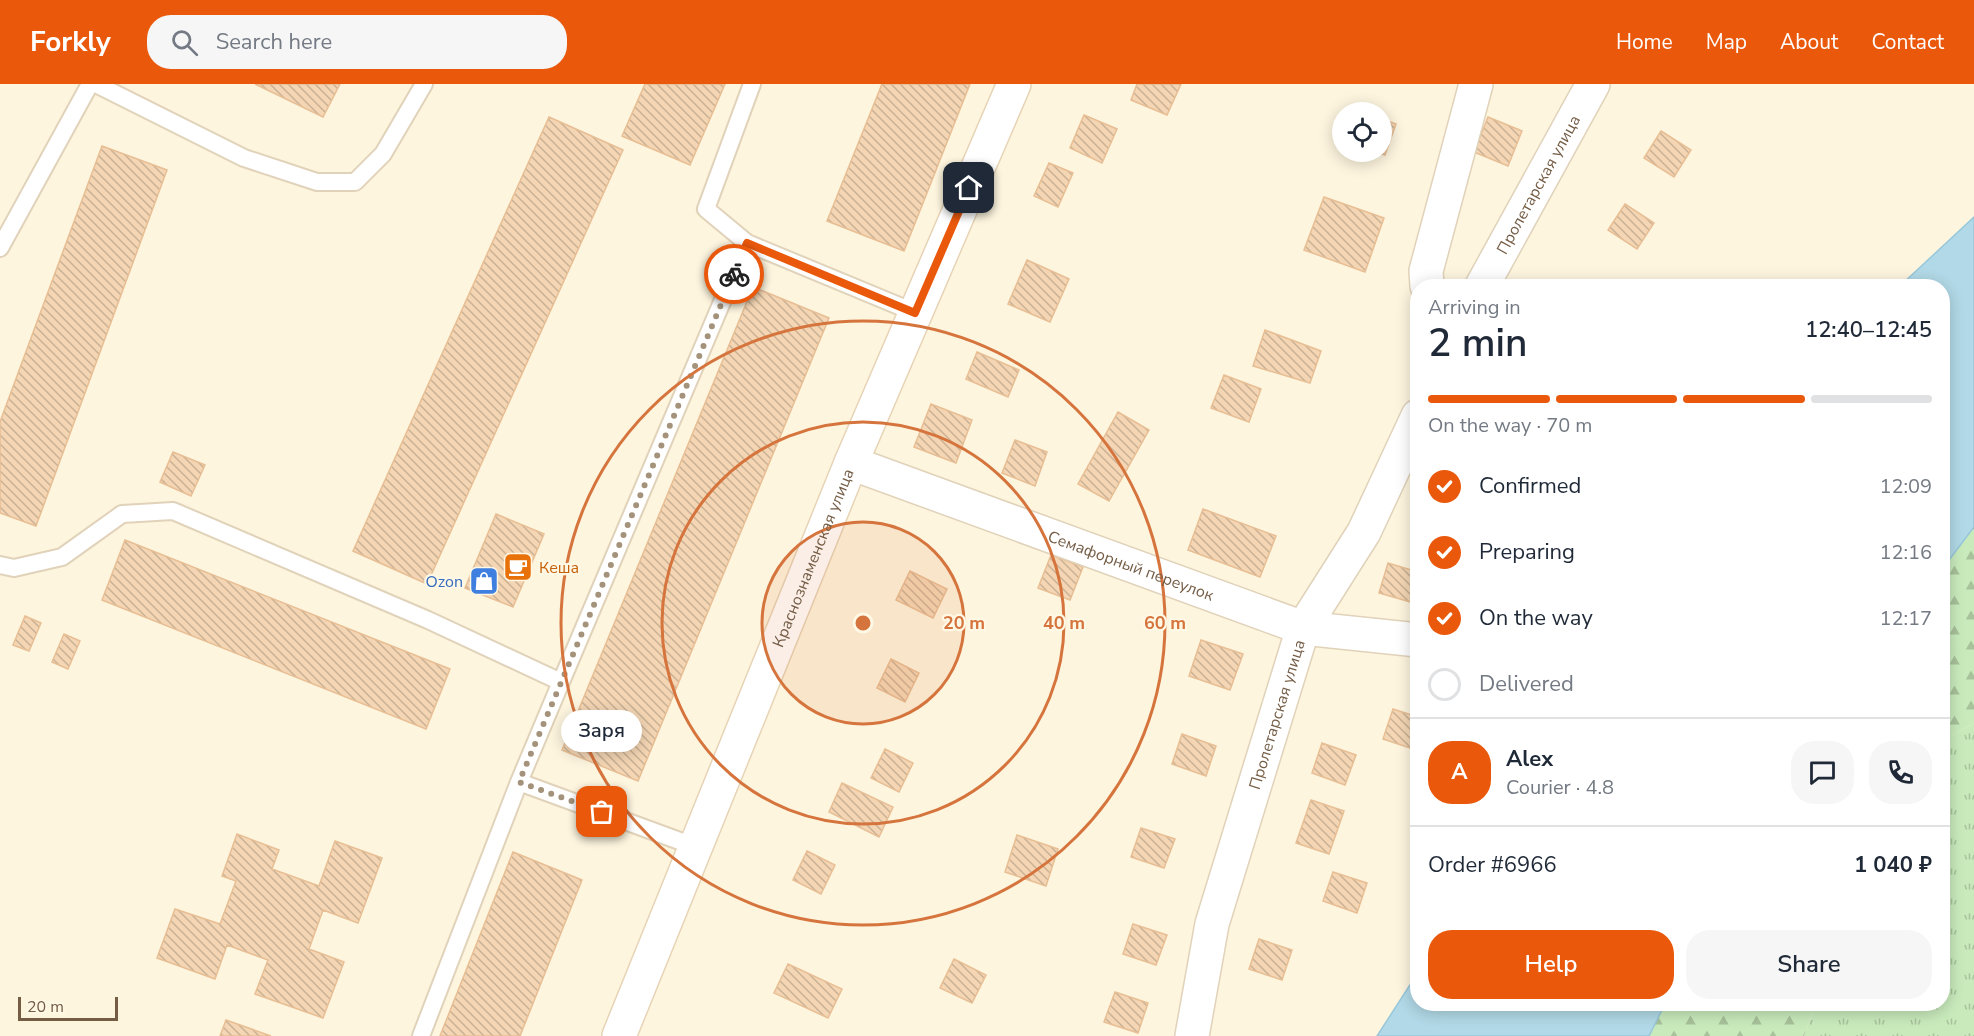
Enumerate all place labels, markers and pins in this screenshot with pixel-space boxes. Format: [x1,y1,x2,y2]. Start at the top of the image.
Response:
pin [943,162,994,213]
cafe icon: Кеша [502,551,534,583]
place label: Кеша [539,557,579,579]
shop icon: Ozon [468,565,500,597]
place label: Ozon [425,571,463,593]
centre of rings [853,613,873,633]
callout: Заря [562,710,642,752]
pin [576,786,627,837]

